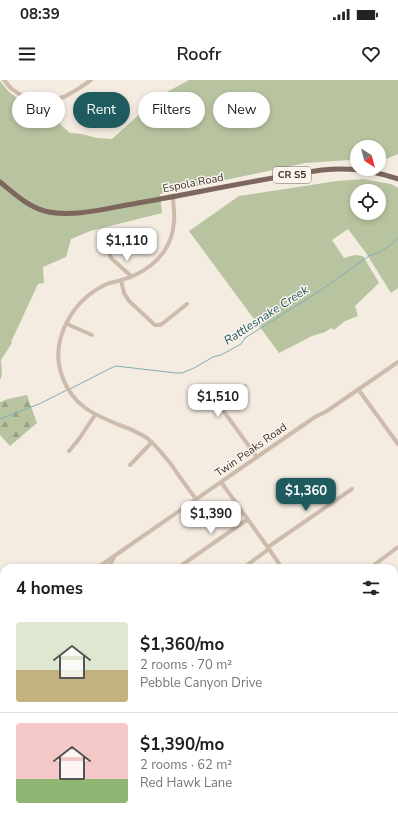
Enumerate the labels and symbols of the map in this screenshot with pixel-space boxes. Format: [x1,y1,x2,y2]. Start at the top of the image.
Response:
north arrow [350,140,386,176]
road number: CR S5 [273,167,311,183]
street label: Espola Road [161,170,225,196]
pin: $1,110 [94,228,160,262]
water label: Rattlesnake Creek [221,281,312,348]
pin: $1,510 [185,384,251,418]
street label: Twin Peaks Road [212,420,290,480]
pin: $1,360 [273,478,339,512]
pin: $1,390 [178,501,244,535]

